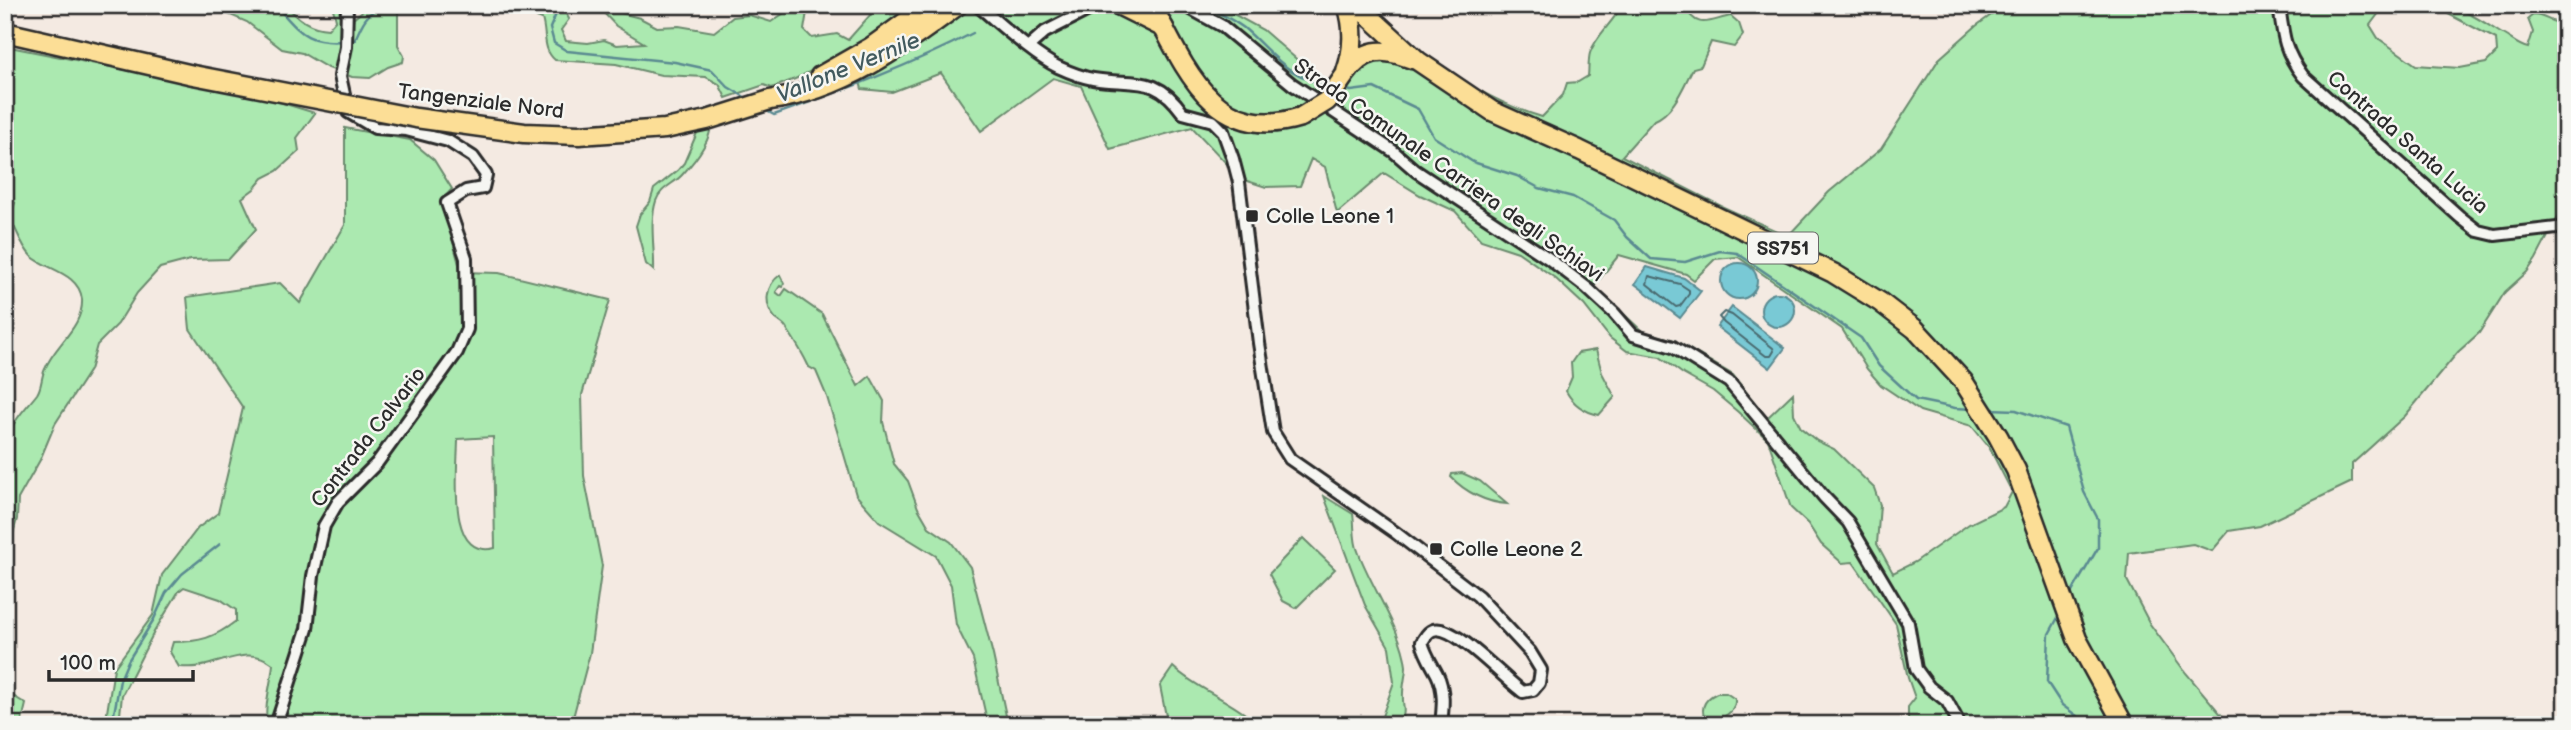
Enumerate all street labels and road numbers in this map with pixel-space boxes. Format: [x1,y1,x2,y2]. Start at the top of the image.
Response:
street label: Strada Comunale Carriera degli Schiavi [1289,53,1609,288]
street label: Contrada Santa Lucia [2322,66,2493,219]
street label: Tangenziale Nord [397,79,565,124]
road number: SS751 [1748,232,1818,264]
street label: Contrada Calvario [306,362,431,513]

